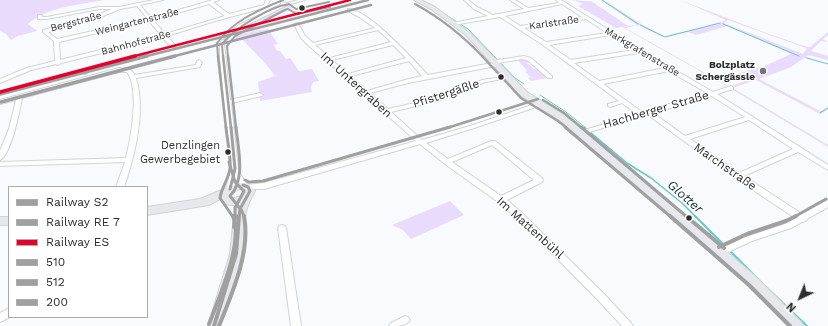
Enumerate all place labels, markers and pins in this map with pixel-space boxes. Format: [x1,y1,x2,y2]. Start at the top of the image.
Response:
unlabelled marker [297,3,307,13]
place label: Bolzplatz Schergässle [696,59,755,82]
marker: Bolzplatz Schergässle [758,66,768,76]
unlabelled marker [496,72,506,82]
unlabelled marker [494,107,504,117]
place label: Denzlingen Gewerbegebiet [140,139,220,165]
marker: Denzlingen Gewerbegebiet [223,147,233,157]
unlabelled marker [684,213,694,223]

